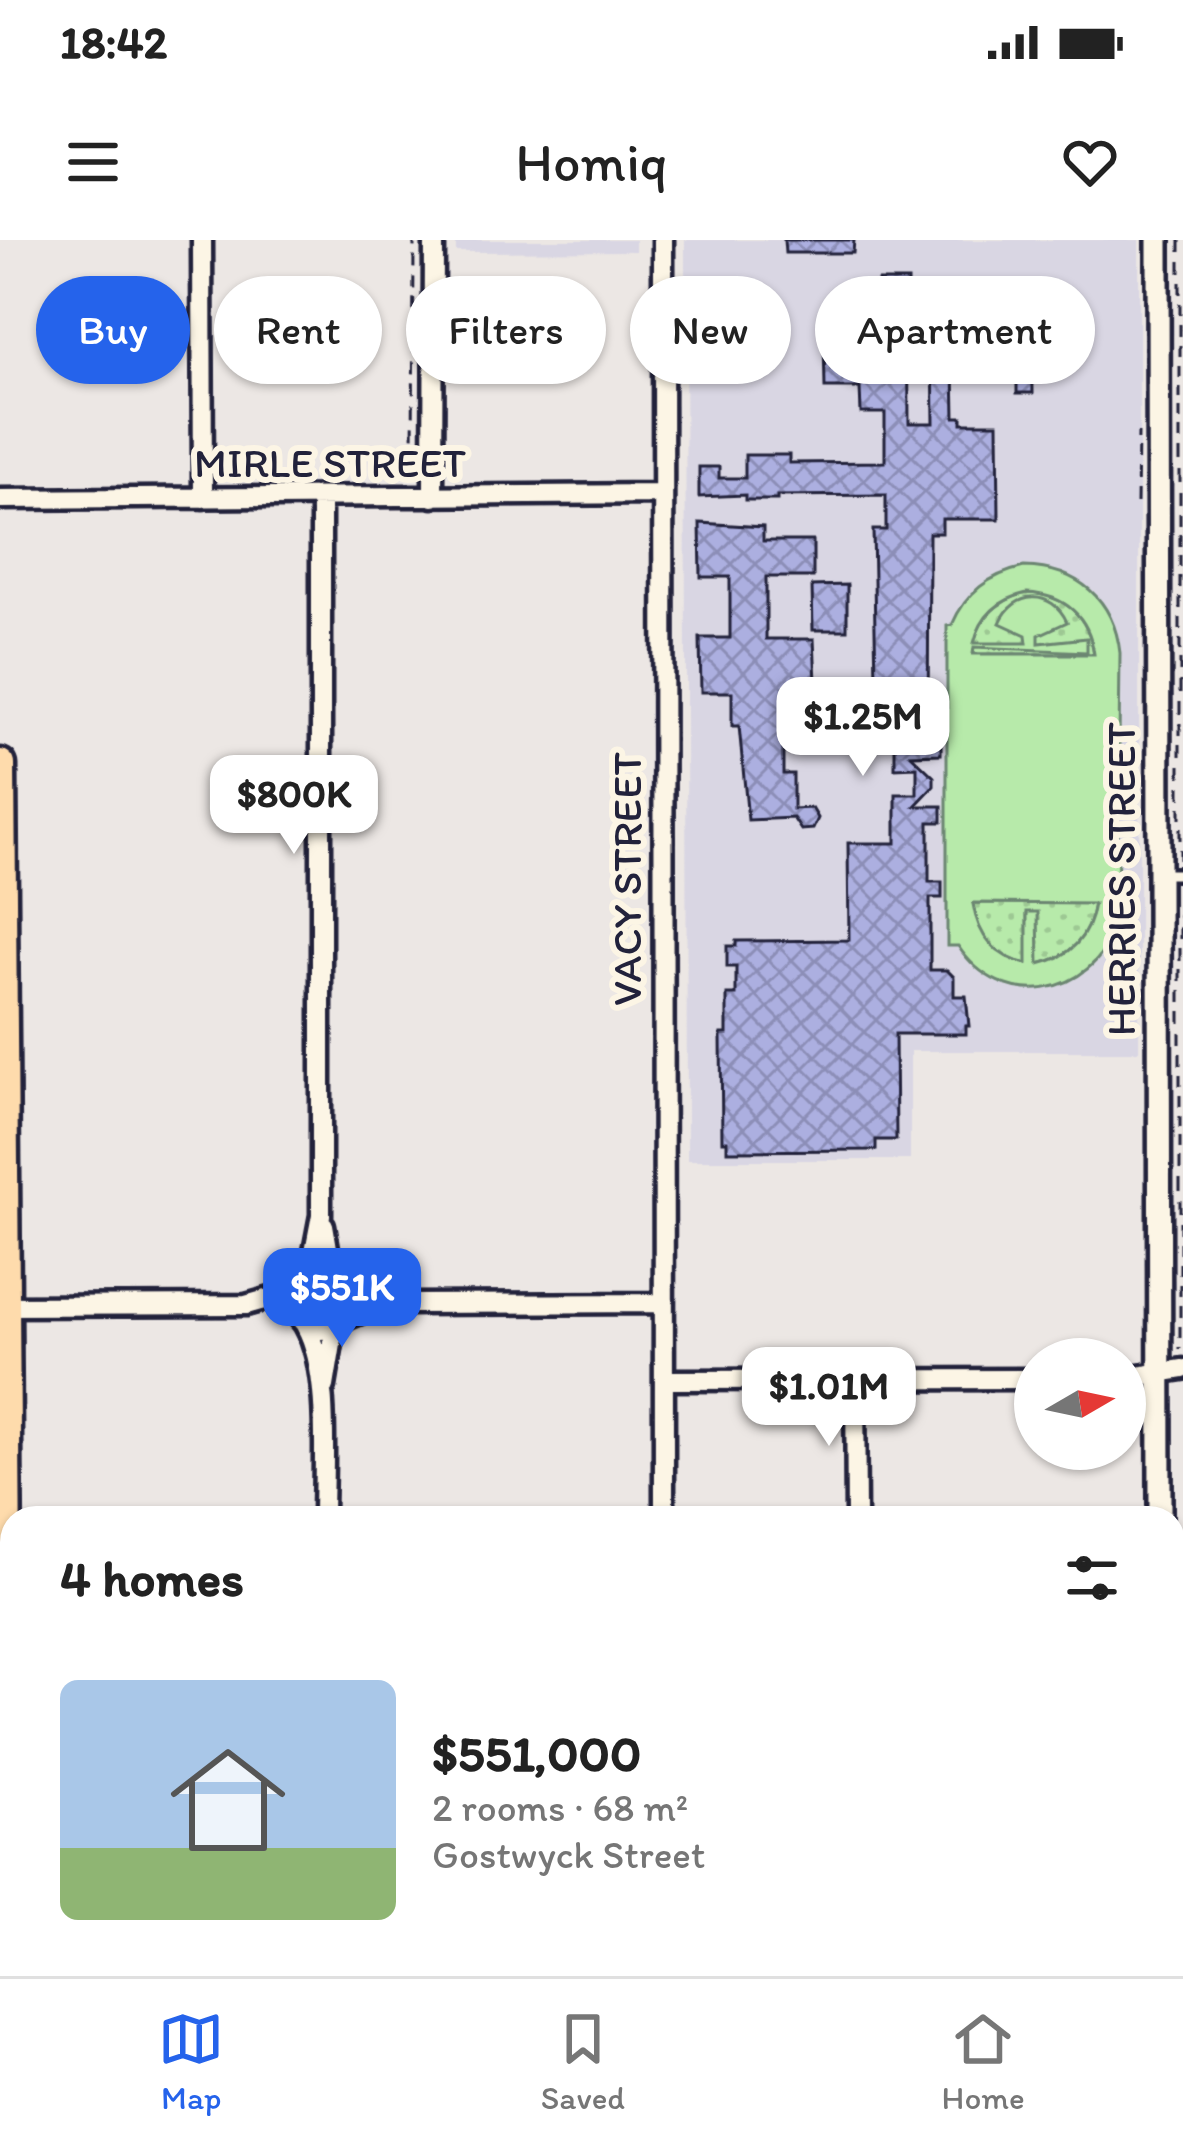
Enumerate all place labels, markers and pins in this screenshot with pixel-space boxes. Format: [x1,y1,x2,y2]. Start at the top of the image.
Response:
pin: $1.25M [765,677,961,779]
pin: $800K [210,755,378,857]
pin: $551K [258,1248,426,1350]
pin: $1.01M [731,1347,927,1449]

